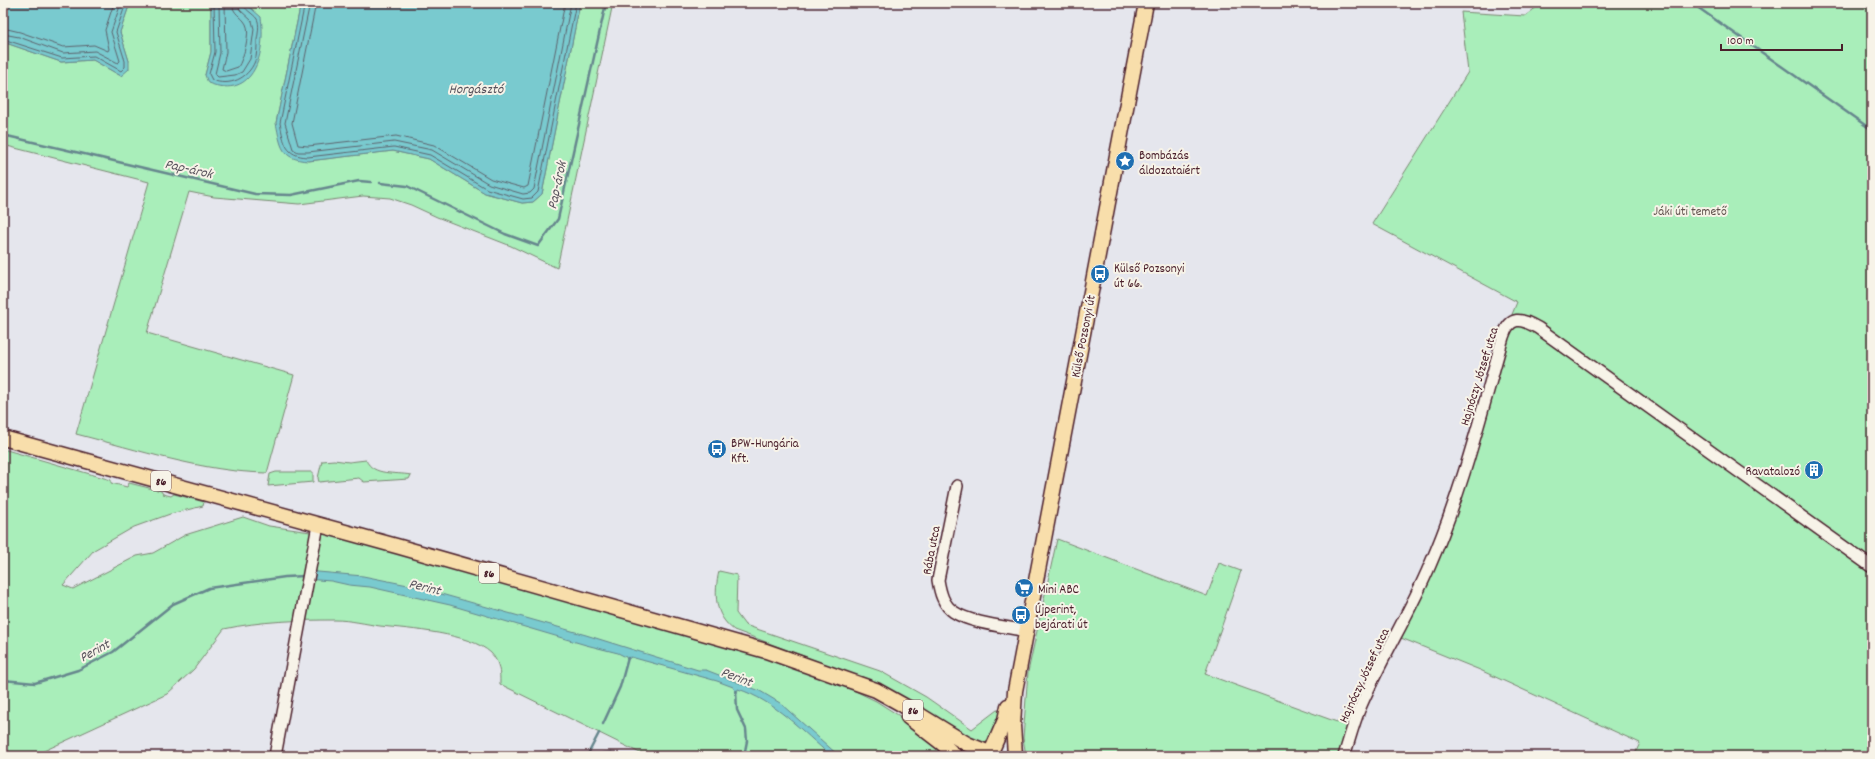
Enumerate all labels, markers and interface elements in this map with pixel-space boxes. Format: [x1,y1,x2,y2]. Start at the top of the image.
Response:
scale bar [1721,26,1842,52]
text: 100 m [1727,33,1754,50]
water label: Horgásztó [449,80,505,100]
place label: Bombázás áldozataiért [1139,147,1200,181]
place icon: Bombázás áldozataiért [1114,150,1136,172]
water label: Pap-árok [163,155,216,185]
water label: Pap-árok [543,158,573,211]
park label: Jáki úti temető [1653,203,1727,222]
place label: Külső Pozsonyi út 66. [1114,260,1185,294]
bus stop icon: Külső Pozsonyi út 66. [1089,263,1111,285]
street label: Külső Pozsonyi út [1067,293,1102,379]
street label: Hajnóczy József utca [1456,324,1505,428]
place label: BPW-Hungária Kft. [731,435,800,469]
bus stop icon: BPW-Hungária Kft. [706,438,728,460]
building icon: Ravatalozó [1803,459,1825,481]
place label: Ravatalozó [1746,463,1800,482]
road number: 86 [151,471,171,491]
street label: Rába utca [918,524,947,576]
road number: 86 [479,563,499,583]
water label: Perint [407,574,444,602]
supermarket icon: Mini ABC [1013,577,1035,599]
place label: Mini ABC [1038,581,1080,600]
place label: Újperint, bejárati út [1035,601,1088,635]
bus stop icon: Újperint, bejárati út [1010,604,1032,626]
street label: Hajnóczy József utca [1335,625,1396,726]
water label: Perint [76,634,115,668]
water label: Perint [718,663,756,694]
road number: 86 [903,700,923,720]

